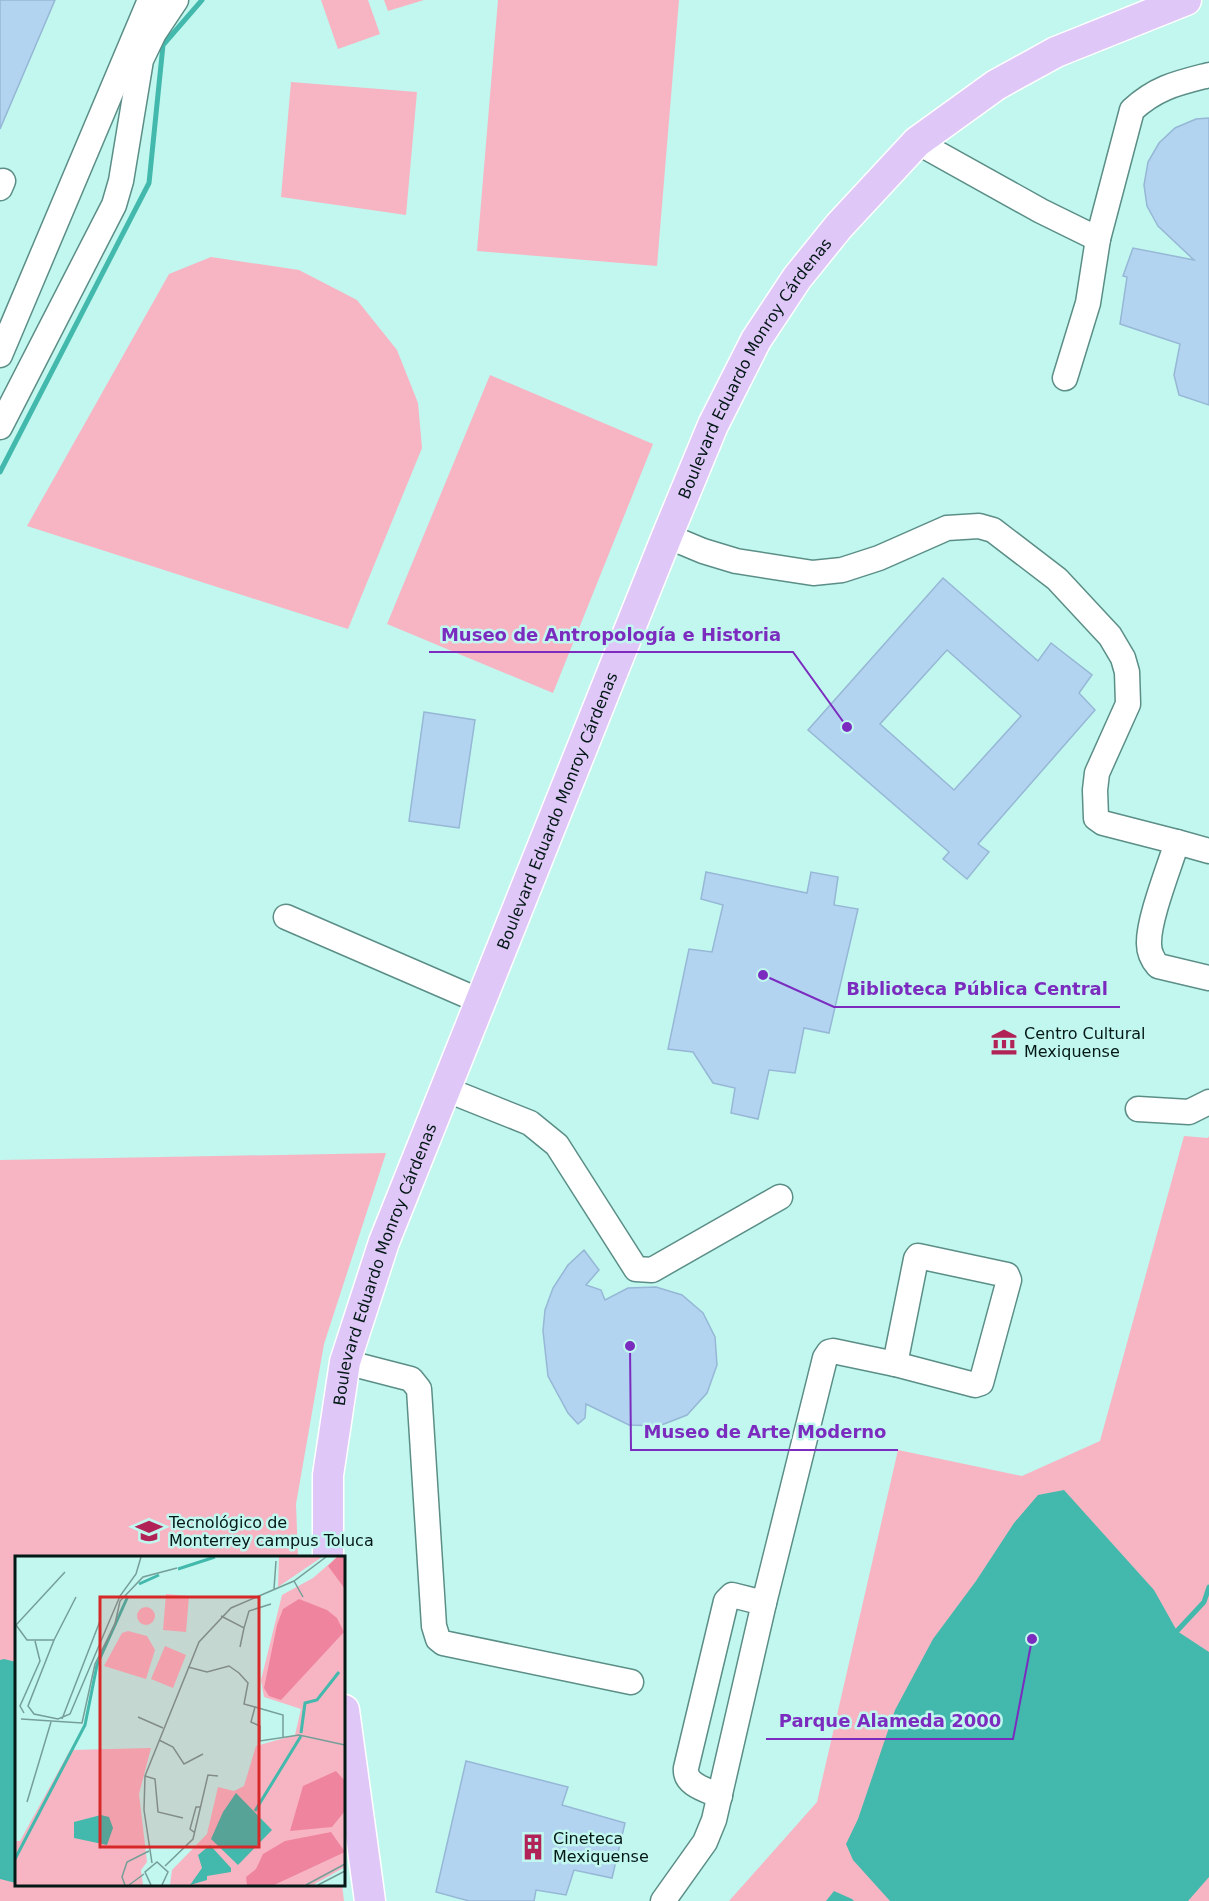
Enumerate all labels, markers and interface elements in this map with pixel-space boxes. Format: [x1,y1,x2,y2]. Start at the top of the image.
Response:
street label: Boulevard Eduardo Monroy Cárdenas [674,234,836,502]
callout: Museo de Antropología e Historia [429,616,793,652]
text: Museo de Antropología e Historia [441,624,781,645]
street label: Boulevard Eduardo Monroy Cárdenas [493,669,621,953]
callout: Biblioteca Pública Central [834,971,1120,1007]
text: Biblioteca Pública Central [846,978,1108,999]
place label: Centro Cultural Mexiquense [1024,1024,1146,1061]
museum icon: Centro Cultural Mexiquense [989,1027,1019,1057]
street label: Boulevard Eduardo Monroy Cárdenas [330,1120,441,1407]
callout: Museo de Arte Moderno [631,1414,898,1450]
text: Museo de Arte Moderno [644,1421,886,1442]
place label: Tecnológico de Monterrey campus Toluca [168,1513,374,1550]
school or university icon: Tecnológico de Monterrey campus Toluca [134,1516,164,1546]
inset map [15,1556,345,1886]
callout: Parque Alameda 2000 [766,1703,1013,1739]
text: Parque Alameda 2000 [779,1710,1001,1731]
place label: Cineteca Mexiquense [553,1829,649,1866]
building icon: Cineteca Mexiquense [518,1832,548,1862]

